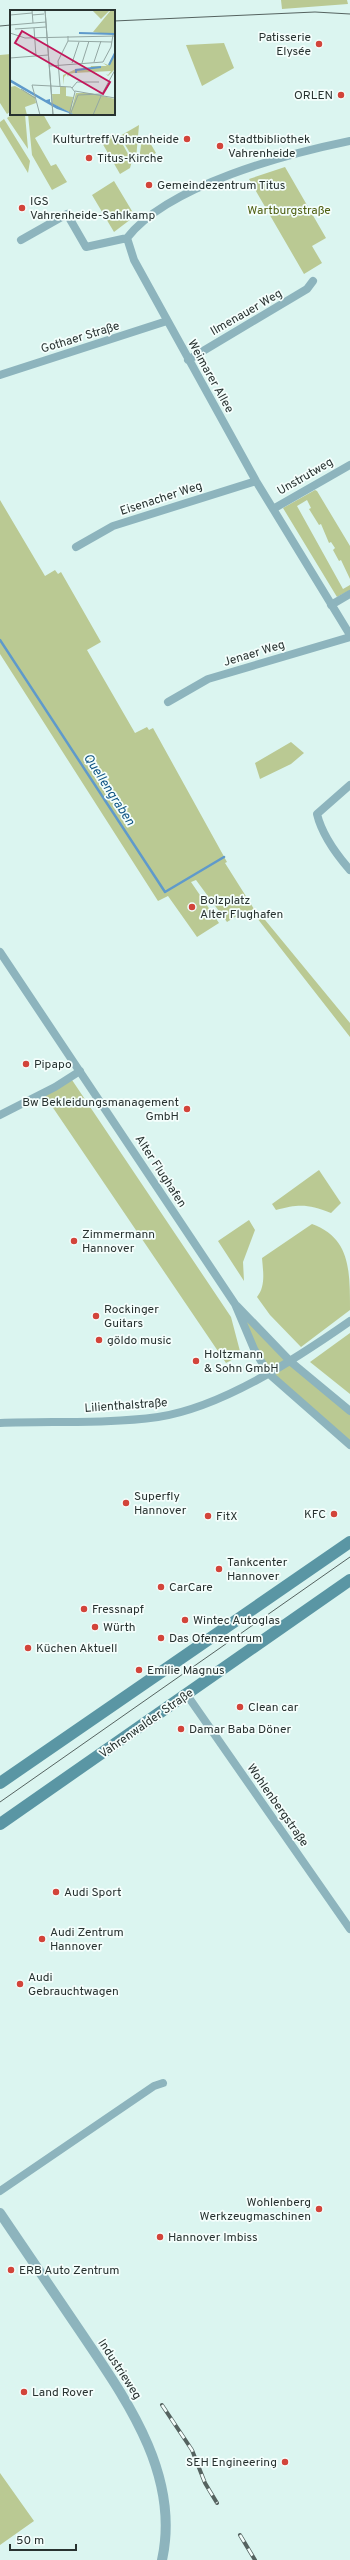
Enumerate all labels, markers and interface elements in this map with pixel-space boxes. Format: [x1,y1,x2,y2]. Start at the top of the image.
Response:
inset map [10,10,115,115]
place label: Patisserie Elysée [258,30,311,60]
marker: Patisserie Elysée [314,39,324,49]
place label: ORLEN [294,88,333,104]
marker: ORLEN [336,90,346,100]
place label: Kulturtreff Vahrenheide [52,132,179,148]
place label: Stadtbibliothek Vahrenheide [228,132,310,162]
marker: Kulturtreff Vahrenheide [182,134,192,144]
marker: Stadtbibliothek Vahrenheide [215,141,225,151]
place label: Titus-Kirche [97,151,163,167]
marker: Titus-Kirche [84,153,94,163]
place label: Gemeindezentrum Titus [157,178,285,194]
marker: Gemeindezentrum Titus [144,180,154,190]
place label: IGS Vahrenheide-Sahlkamp [30,194,156,224]
marker: IGS Vahrenheide-Sahlkamp [17,203,27,213]
park label: Wartburgstraße [247,203,331,219]
street label: Ilmenauer Weg [208,286,285,340]
street label: Gothaer Straße [39,318,122,358]
street label: Weimarer Allee [183,337,237,416]
street label: Unstrutweg [275,454,336,499]
street label: Eisenacher Weg [118,478,205,520]
street label: Jenaer Weg [222,637,287,671]
water label: Quellengraben [79,751,138,829]
place label: Bolzplatz Alter Flughafen [200,893,283,923]
marker: Bolzplatz Alter Flughafen [187,902,197,912]
place label: Pipapo [34,1057,72,1073]
marker: Pipapo [21,1059,31,1069]
place label: Bw Bekleidungsmanagement GmbH [22,1095,179,1125]
marker: Bw Bekleidungsmanagement GmbH [182,1104,192,1114]
street label: Alter Flughafen [131,1132,190,1211]
place label: Zimmermann Hannover [82,1227,155,1257]
marker: Zimmermann Hannover [69,1236,79,1246]
place label: Rockinger Guitars [104,1302,159,1332]
marker: Rockinger Guitars [91,1311,101,1321]
place label: göldo music [107,1333,172,1349]
marker: göldo music [94,1335,104,1345]
place label: Holtzmann & Sohn GmbH [204,1347,279,1377]
marker: Holtzmann & Sohn GmbH [191,1356,201,1366]
street label: Lilienthalstraße [84,1395,168,1417]
place label: Superfly Hannover [134,1489,187,1519]
marker: Superfly Hannover [121,1498,131,1508]
place label: KFC [304,1507,326,1523]
place label: FitX [216,1509,237,1525]
marker: KFC [329,1509,339,1519]
marker: FitX [203,1511,213,1521]
place label: Tankcenter Hannover [227,1555,288,1585]
marker: Tankcenter Hannover [214,1564,224,1574]
place label: CarCare [169,1580,213,1596]
marker: CarCare [156,1582,166,1592]
place label: Fressnapf [92,1602,144,1618]
marker: Fressnapf [79,1604,89,1614]
place label: Wintec Autoglas [193,1613,280,1629]
marker: Wintec Autoglas [180,1615,190,1625]
place label: Würth [103,1620,136,1636]
marker: Würth [90,1622,100,1632]
place label: Das Ofenzentrum [169,1631,262,1647]
marker: Das Ofenzentrum [156,1633,166,1643]
place label: Küchen Aktuell [36,1641,117,1657]
marker: Küchen Aktuell [23,1643,33,1653]
place label: Emilie Magnus [147,1663,225,1679]
marker: Emilie Magnus [134,1665,144,1675]
street label: Vahrenwalder Straße [96,1685,197,1762]
place label: Clean car [248,1700,299,1716]
marker: Clean car [235,1702,245,1712]
place label: Damar Baba Döner [189,1722,292,1738]
marker: Damar Baba Döner [176,1724,186,1734]
street label: Wohlenbergstraße [243,1761,312,1850]
place label: Audi Sport [64,1885,122,1901]
marker: Audi Sport [51,1887,61,1897]
place label: Audi Zentrum Hannover [50,1925,124,1955]
marker: Audi Zentrum Hannover [37,1934,47,1944]
place label: Audi Gebrauchtwagen [28,1970,119,2000]
marker: Audi Gebrauchtwagen [15,1979,25,1989]
place label: Wohlenberg Werkzeugmaschinen [200,2195,311,2225]
marker: Wohlenberg Werkzeugmaschinen [314,2204,324,2214]
place label: Hannover Imbiss [168,2230,258,2246]
marker: Hannover Imbiss [155,2232,165,2242]
place label: ERB Auto Zentrum [19,2263,119,2279]
marker: ERB Auto Zentrum [6,2265,16,2275]
street label: Industrieweg [94,2336,145,2403]
place label: Land Rover [32,2385,94,2401]
marker: Land Rover [19,2387,29,2397]
place label: SEH Engineering [186,2455,277,2471]
marker: SEH Engineering [280,2457,290,2467]
scale bar [10,2526,76,2552]
text: 50 m [16,2533,44,2549]

